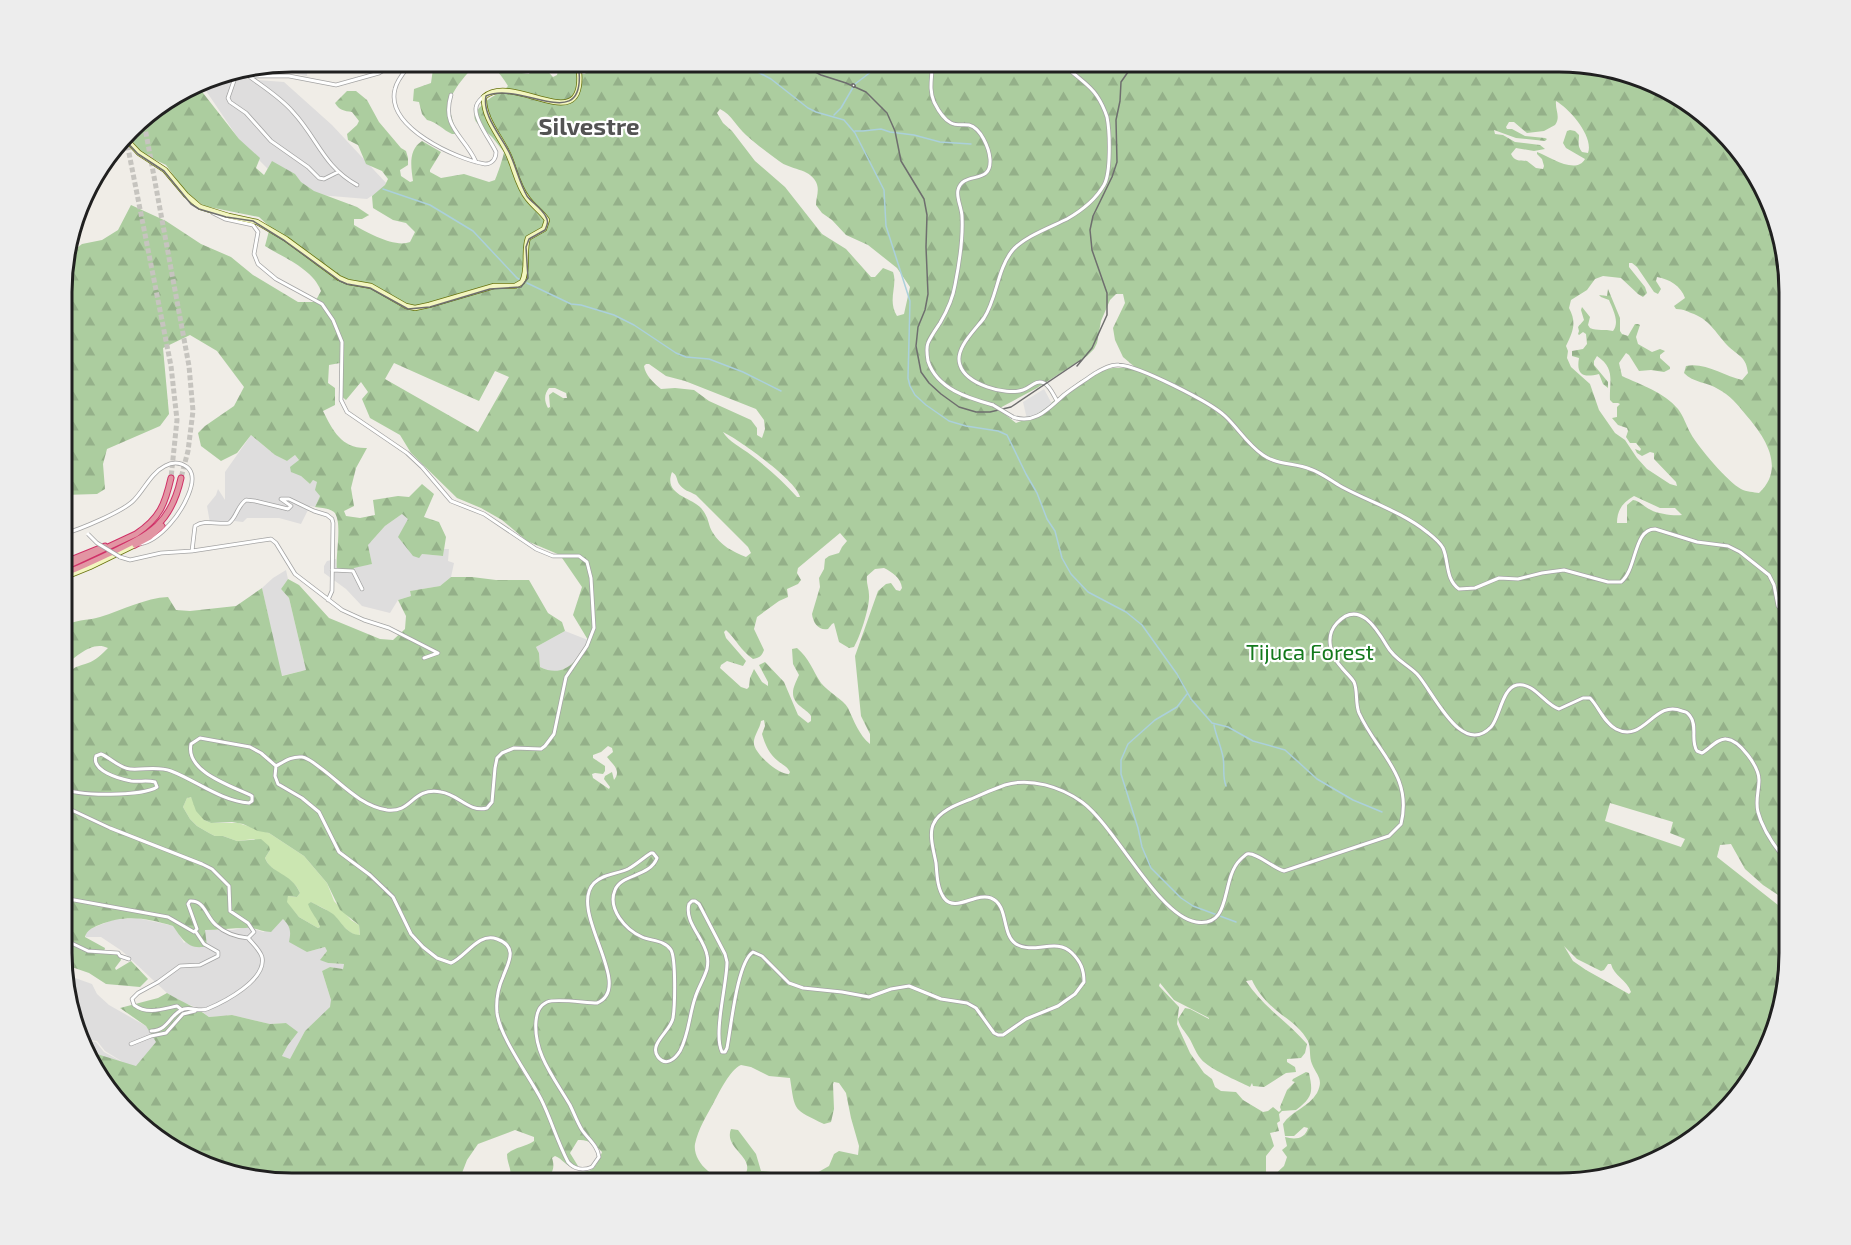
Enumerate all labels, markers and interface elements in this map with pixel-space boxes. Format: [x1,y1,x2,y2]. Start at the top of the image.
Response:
district label: Silvestre [538,111,640,140]
park label: Tijuca Forest [1246,638,1374,665]

